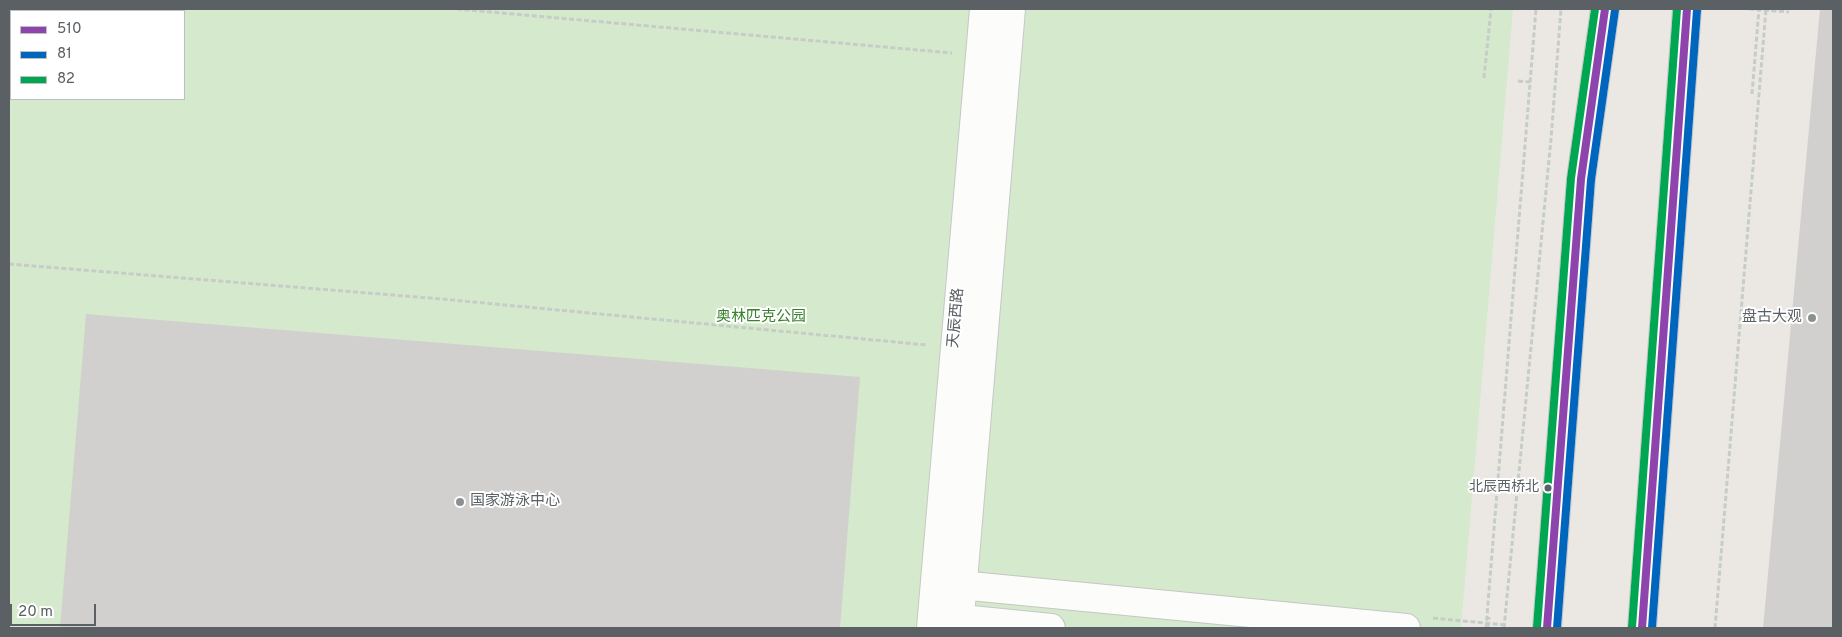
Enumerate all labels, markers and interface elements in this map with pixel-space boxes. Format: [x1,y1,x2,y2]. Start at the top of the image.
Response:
legend [10,10,185,100]
text: 510 [57,20,82,39]
text: 81 [57,45,72,64]
text: 82 [57,70,75,89]
street label: 天辰西路 [945,287,969,349]
park label: 奥林匹克公园 [716,309,806,327]
place label: 盘古大观 [1742,309,1802,327]
marker: 盘古大观 [1806,312,1818,324]
place label: 北辰西桥北 [1469,480,1539,496]
marker: 北辰西桥北 [1543,483,1553,493]
place label: 国家游泳中心 [470,493,560,511]
marker: 国家游泳中心 [454,496,466,508]
scale bar [12,594,99,626]
text: 20 m [18,603,53,622]

